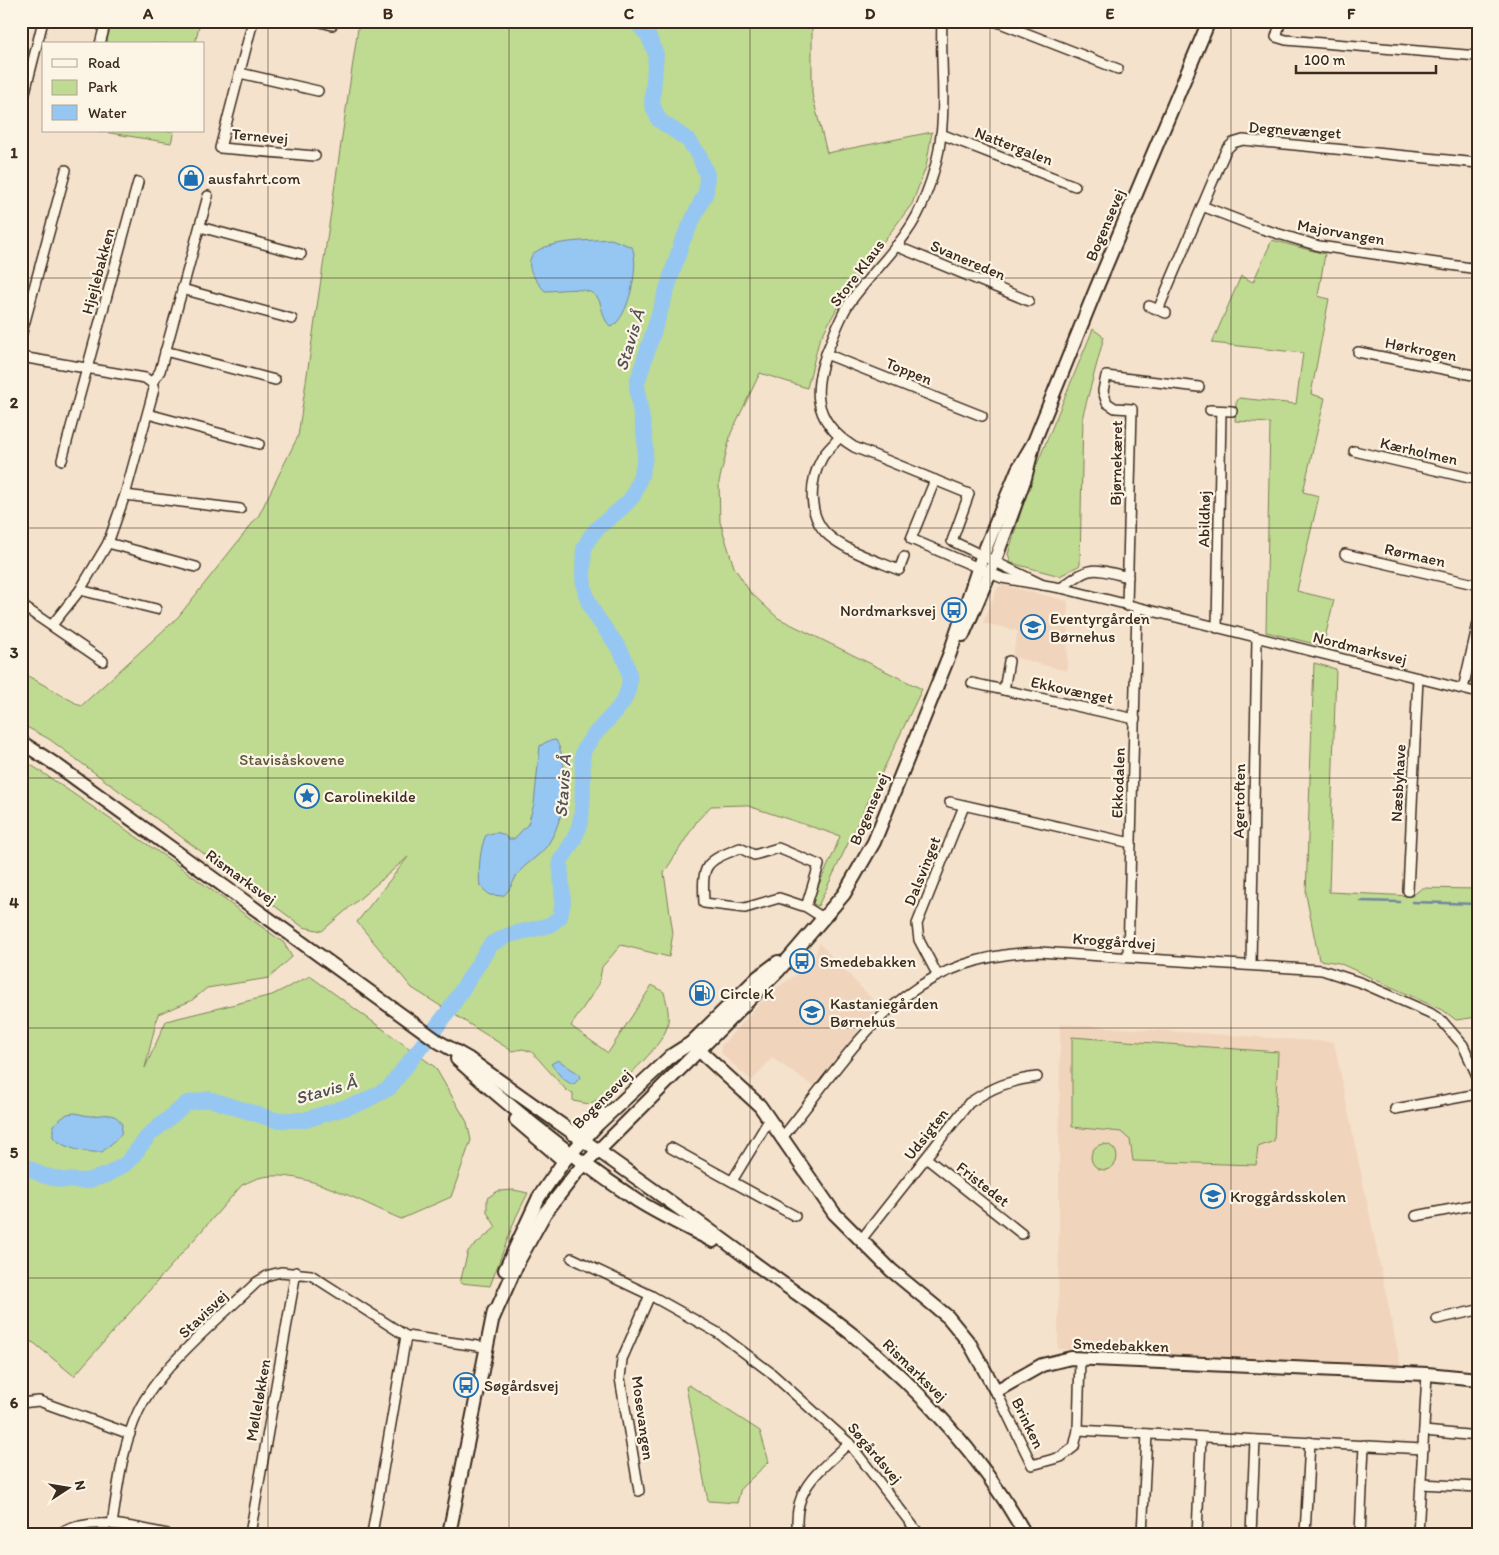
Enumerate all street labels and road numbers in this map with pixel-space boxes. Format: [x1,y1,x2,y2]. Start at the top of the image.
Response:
street label: Degnevænget [1248,117,1342,143]
street label: Nattergalen [972,122,1056,170]
street label: Ternevej [231,124,289,148]
street label: Bogensevej [1081,186,1129,264]
street label: Majorvangen [1296,215,1386,249]
street label: Hjejlebakken [77,226,119,316]
street label: Store Klaus [826,236,888,310]
street label: Svanereden [928,236,1009,285]
street label: Hørkrogen [1384,333,1459,365]
street label: Toppen [883,353,935,389]
street label: Bjørnekæret [1106,420,1126,506]
street label: Kærholmen [1378,433,1460,469]
street label: Abildhøj [1194,491,1214,547]
street label: Rørmaen [1383,539,1447,571]
street label: Nordmarksvej [1311,627,1409,669]
street label: Ekkovænget [1029,672,1115,708]
street label: Næsbyhave [1386,744,1410,822]
street label: Ekkodalen [1107,747,1129,819]
street label: Agertoften [1229,763,1249,839]
street label: Bogensevej [845,770,893,848]
street label: Dalsvinget [900,834,944,908]
street label: Rismarksvej [202,845,280,909]
street label: Kroggårdvej [1072,929,1156,953]
street label: Bogensevej [568,1065,636,1133]
street label: Udsigten [900,1104,953,1164]
street label: Fristedet [953,1157,1013,1211]
street label: Stavisvej [174,1286,232,1342]
street label: Smedebakken [1073,1334,1169,1356]
street label: Rismarksvej [879,1335,951,1405]
street label: Mølleløkken [241,1357,275,1443]
street label: Mosevangen [628,1375,658,1462]
street label: Brinken [1008,1394,1048,1452]
street label: Søgårdsvej [844,1418,906,1488]

